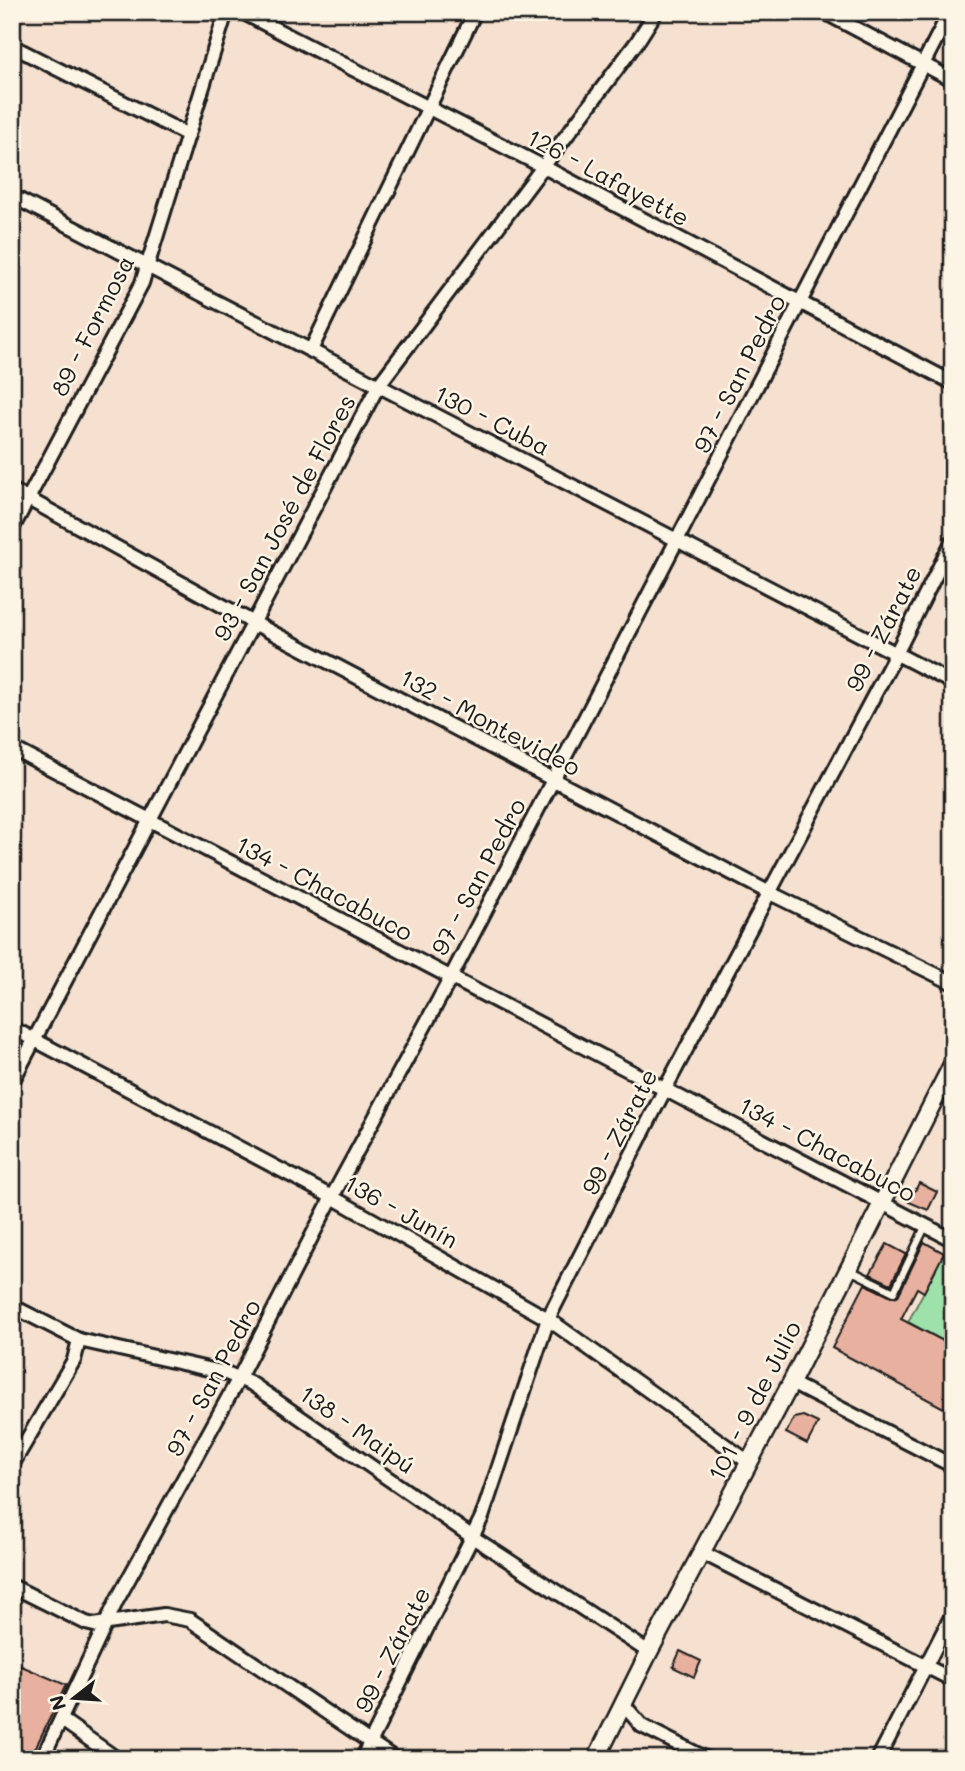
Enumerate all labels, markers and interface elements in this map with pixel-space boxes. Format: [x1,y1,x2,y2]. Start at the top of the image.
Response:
street label: 126 - Lafayette [522,121,695,232]
street label: 89 - Formosa [43,250,140,401]
street label: 97 - San Pedro [685,289,792,458]
street label: 130 - Cuba [430,377,556,462]
street label: 93 - San José de Flores [205,389,362,646]
street label: 99 - Zárate [838,560,928,697]
street label: 132 - Montevideo [395,661,586,782]
street label: 97 - San Pedro [423,792,532,960]
street label: 134 - Chacabuco [231,828,418,947]
street label: 99 - Zárate [574,1063,664,1200]
street label: 134 - Chacabuco [734,1089,921,1208]
street label: 136 - Junín [339,1167,464,1255]
street label: 97 - San Pedro [158,1293,267,1461]
street label: 101 - 9 de Julio [700,1315,807,1485]
street label: 138 - Maipú [294,1378,422,1480]
street label: 99 - Zárate [347,1581,437,1718]
north arrow [38,1662,108,1732]
text: N [43,1693,71,1714]

